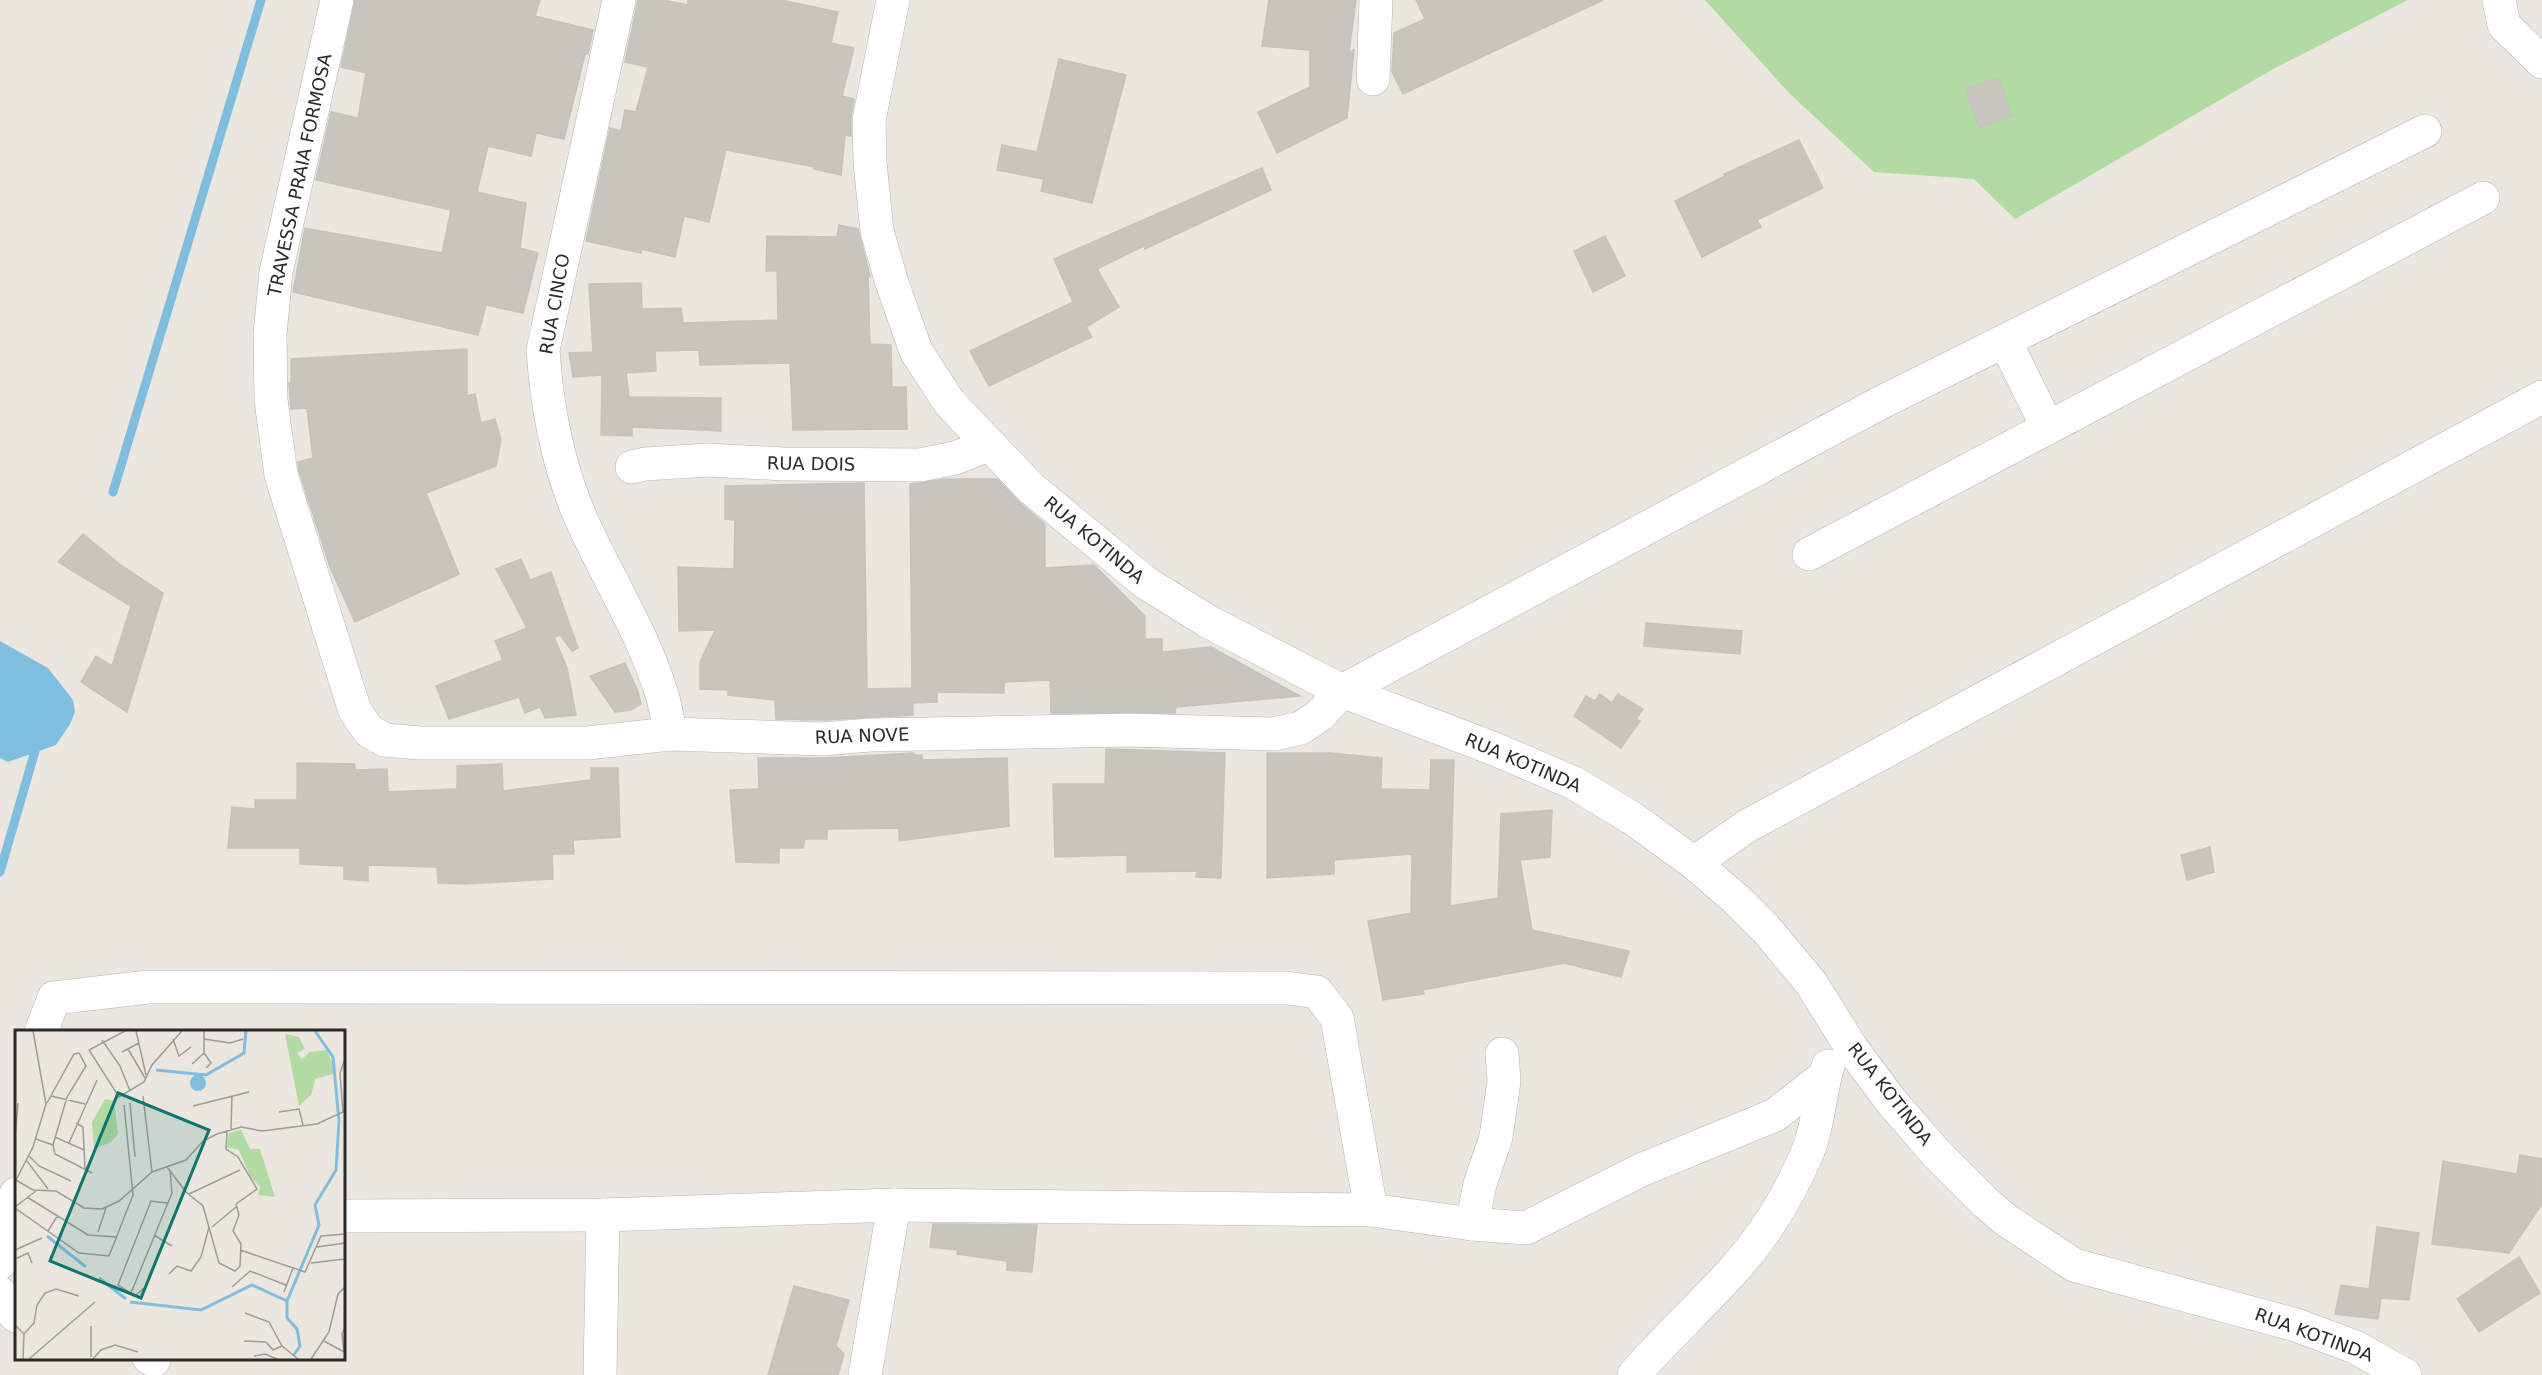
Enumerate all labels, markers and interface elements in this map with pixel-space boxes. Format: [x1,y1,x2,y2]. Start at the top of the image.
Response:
street label: TRAVESSA PRAIA FORMOSA [263,51,336,299]
street label: RUA CINCO [535,252,574,356]
street label: RUA DOIS [767,452,855,475]
street label: RUA KOTINDA [1040,492,1149,588]
street label: RUA NOVE [814,723,910,748]
street label: RUA KOTINDA [1462,729,1585,797]
inset map [15,1030,345,1360]
street label: RUA KOTINDA [1844,1038,1937,1150]
street label: RUA KOTINDA [2252,1303,2377,1366]

